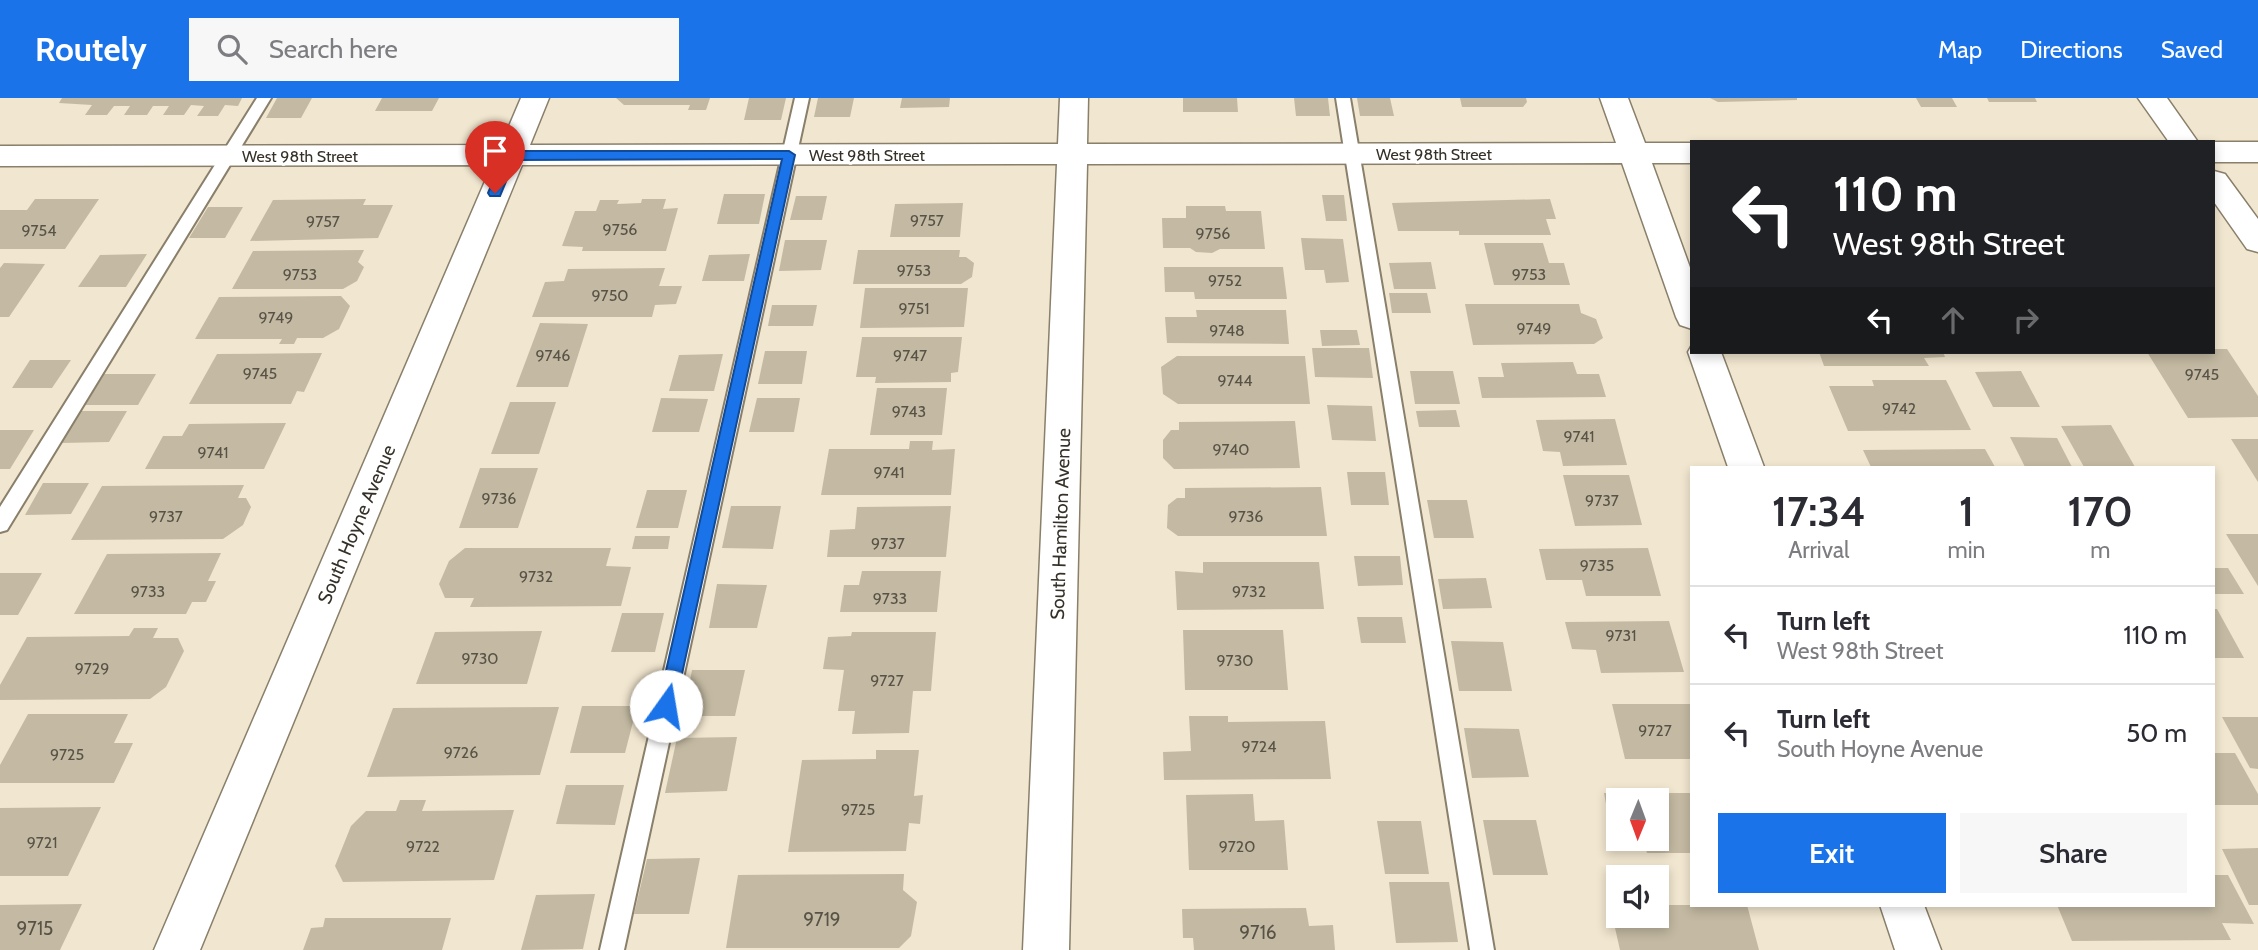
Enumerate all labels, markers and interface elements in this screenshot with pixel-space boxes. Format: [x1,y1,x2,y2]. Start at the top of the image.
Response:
search box [189,18,679,81]
text: Routely [35,29,147,69]
icon: search [213,30,251,68]
text: Search here [269,33,398,65]
text: Map [1938,35,1982,64]
text: Directions [2020,35,2123,64]
text: Saved [2161,35,2223,64]
pin [465,121,525,193]
icon: arrive [476,132,514,170]
street label: West 98th Street [1376,145,1493,164]
street label: West 98th Street [809,146,926,165]
street label: West 98th Street [242,147,359,166]
text: 110 m [1833,164,1957,223]
icon: left [1718,168,1809,259]
house number: 9757 [910,211,944,230]
house number: 9757 [306,212,340,231]
house number: 9756 [603,220,637,239]
house number: 9754 [21,221,57,240]
house number: 9756 [1196,224,1230,243]
text: West 98th Street [1833,224,2065,263]
house number: 9753 [897,261,931,280]
house number: 9753 [283,265,317,284]
house number: 9753 [1512,265,1546,284]
house number: 9752 [1208,271,1242,290]
house number: 9750 [592,286,628,305]
house number: 9751 [898,299,930,318]
icon: left [1861,301,1899,339]
icon: ahead [1934,301,1972,339]
icon: right [2007,301,2045,339]
house number: 9749 [259,308,293,327]
house number: 9749 [1517,319,1551,338]
house number: 9748 [1209,321,1245,340]
house number: 9746 [536,346,570,365]
house number: 9747 [893,346,927,365]
house number: 9745 [243,364,277,383]
house number: 9745 [2185,365,2219,384]
house number: 9744 [1217,371,1253,390]
house number: 9742 [1882,399,1916,418]
house number: 9743 [892,402,926,421]
street label: South Hamilton Avenue [1046,427,1075,620]
house number: 9741 [1563,427,1595,446]
house number: 9740 [1213,440,1250,459]
street label: South Hoyne Avenue [313,441,400,607]
house number: 9741 [197,443,229,462]
house number: 9741 [873,463,905,482]
text: 17:34 [1772,485,1865,537]
text: 1 [1959,485,1974,537]
text: 170 [2068,485,2133,537]
house number: 9736 [482,489,516,508]
house number: 9737 [1585,491,1619,510]
house number: 9737 [149,507,183,526]
house number: 9736 [1229,507,1263,526]
house number: 9737 [871,534,905,553]
text: Arrival [1788,536,1849,564]
text: min [1948,536,1985,564]
text: m [2090,536,2110,564]
house number: 9735 [1580,556,1614,575]
house number: 9732 [519,567,553,586]
house number: 9733 [131,582,165,601]
house number: 9732 [1232,582,1266,601]
house number: 9733 [873,589,907,608]
text: Turn left [1777,605,1870,637]
icon: left [1718,616,1756,654]
text: 110 m [2123,619,2187,651]
house number: 9731 [1605,626,1637,645]
text: West 98th Street [1777,637,1944,665]
house number: 9730 [462,649,498,668]
house number: 9730 [1217,651,1253,670]
house number: 9729 [75,659,109,678]
position arrow [629,669,703,743]
house number: 9727 [870,671,904,690]
text: Turn left [1777,703,1870,735]
icon: left [1718,714,1756,752]
text: 50 m [2126,717,2187,749]
house number: 9727 [1638,721,1672,740]
text: South Hoyne Avenue [1777,735,1983,763]
house number: 9724 [1242,737,1276,756]
house number: 9726 [444,743,478,762]
house number: 9725 [50,745,84,764]
north arrow [1606,788,1670,850]
map controls [1606,788,1669,928]
house number: 9725 [841,800,875,819]
button: Exit [1718,813,1946,893]
button: Share [1960,813,2187,893]
house number: 9721 [27,833,57,852]
house number: 9722 [406,837,440,856]
house number: 9720 [1219,837,1255,856]
button: sound [1606,865,1669,928]
house number: 9719 [803,908,841,931]
house number: 9715 [17,917,53,940]
house number: 9716 [1239,921,1277,944]

